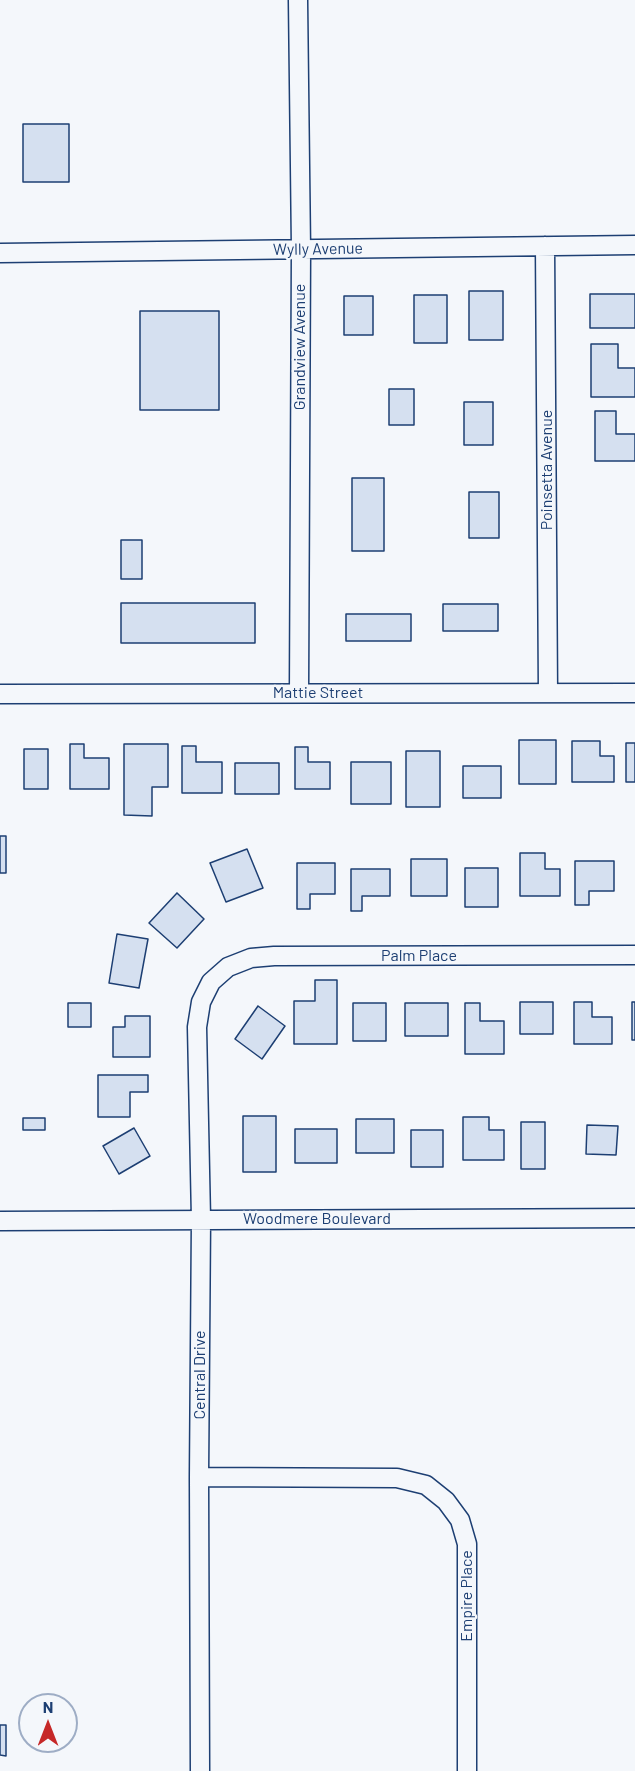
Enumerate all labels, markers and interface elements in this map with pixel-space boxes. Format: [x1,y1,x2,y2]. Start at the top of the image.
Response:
street label: Wylly Avenue [273,239,363,259]
street label: Grandview Avenue [290,284,310,410]
street label: Poinsetta Avenue [537,410,557,530]
street label: Mattie Street [273,683,363,703]
street label: Palm Place [381,946,457,966]
street label: Woodmere Boulevard [243,1209,391,1229]
street label: Central Drive [190,1330,210,1420]
street label: Empire Place [457,1550,477,1642]
north arrow [18,1693,78,1753]
text: N [43,1697,53,1716]

